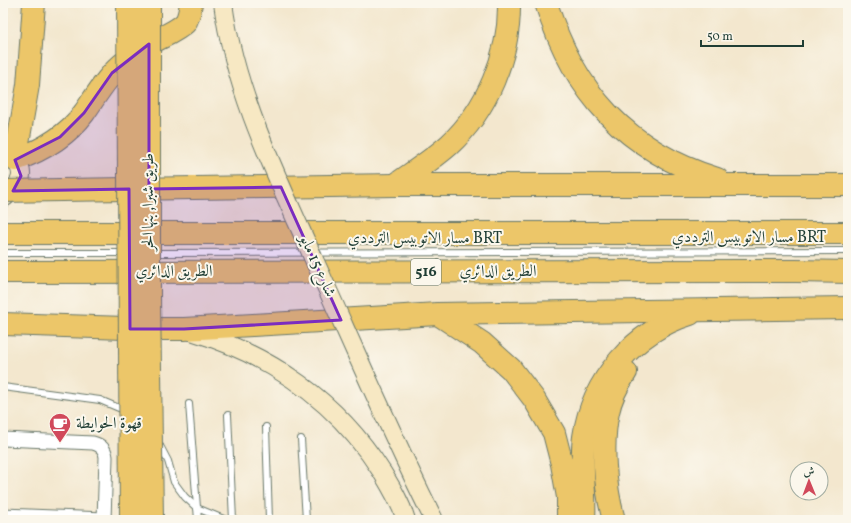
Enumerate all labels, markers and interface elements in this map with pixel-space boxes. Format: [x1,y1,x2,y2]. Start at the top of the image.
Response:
scale bar [701,22,803,48]
text: 50 m [707,29,733,45]
street label: طريق شبرا, بنها الحر [138,153,160,253]
street label: مسار الاتوبيس الترددي BRT [672,227,826,249]
street label: مسار الاتوبيس الترددي BRT [348,228,502,250]
street label: شارع 15 مايو [292,229,341,301]
road number: 516 [411,259,441,285]
street label: الطريق الدائري [135,261,213,283]
street label: الطريق الدائري [459,261,537,283]
cafe icon: قهوة الحوايطة [47,411,73,444]
place label: قهوة الحوايطة [76,413,142,435]
north arrow [789,461,829,501]
text: ش [803,465,815,480]

